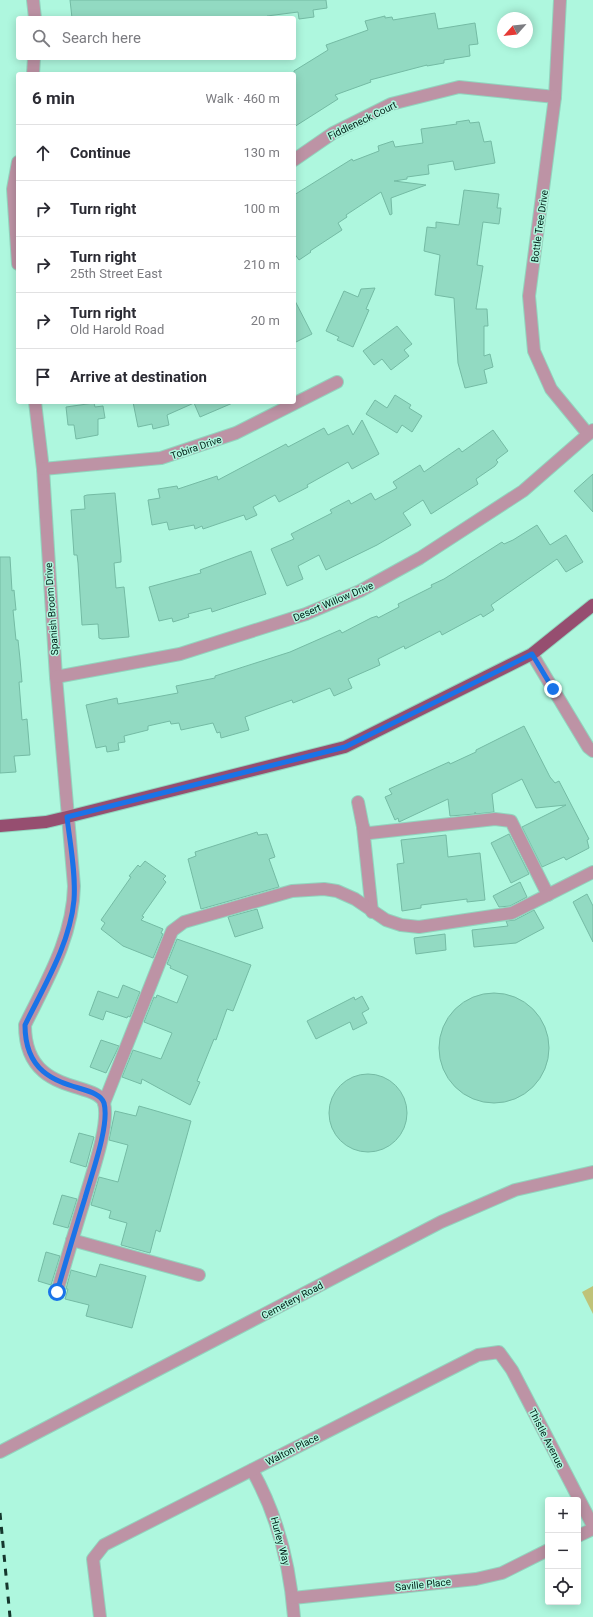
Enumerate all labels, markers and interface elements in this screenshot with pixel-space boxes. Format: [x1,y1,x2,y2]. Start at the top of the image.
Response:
north arrow [497,12,533,48]
search box [16,16,296,60]
icon: search [30,27,52,49]
text: Search here [62,29,141,47]
text: 6 min [32,88,75,108]
text: Walk · 460 m [205,91,280,106]
street label: Fiddleneck Court [326,99,398,142]
icon: ahead [32,142,54,164]
text: Continue [70,144,131,162]
text: 130 m [243,145,280,160]
street label: Bottle Tree Drive [529,189,550,263]
icon: right [32,198,54,220]
text: Turn right [70,200,136,218]
text: 100 m [243,201,280,216]
text: Turn right [70,248,136,266]
icon: right [32,254,54,276]
text: 210 m [243,257,280,272]
text: 25th Street East [70,266,162,281]
text: Turn right [70,304,136,322]
icon: right [32,310,54,332]
text: 20 m [251,313,280,328]
text: Old Harold Road [70,322,164,337]
icon: arrive [32,366,54,388]
text: Arrive at destination [70,368,207,386]
street label: Tobira Drive [169,434,223,461]
street label: Spanish Broom Drive [43,562,60,656]
street label: Desert Willow Drive [291,580,375,623]
route end [544,680,562,698]
street label: Cemetery Road [260,1280,325,1321]
route start [48,1283,66,1301]
street label: Thistle Avenue [527,1407,566,1470]
street label: Walton Place [264,1431,321,1468]
map controls [545,1497,581,1605]
button: + [545,1497,581,1533]
street label: Hurley Way [269,1516,292,1567]
button: − [545,1533,581,1569]
button: locate [545,1569,581,1605]
street label: Saville Place [395,1576,451,1593]

